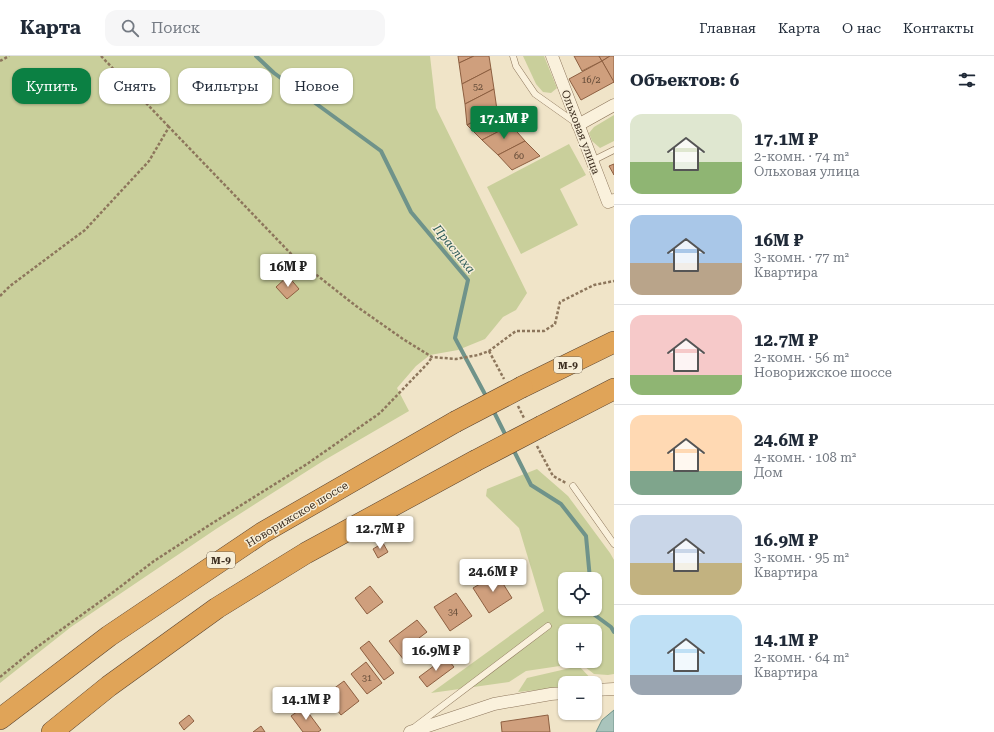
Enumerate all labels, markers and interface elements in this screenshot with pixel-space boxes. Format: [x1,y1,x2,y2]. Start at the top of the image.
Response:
search box [105,10,385,46]
text: Карта [20,16,81,39]
icon: search [119,17,141,39]
text: Поиск [151,19,200,37]
text: Главная [699,20,756,36]
text: Карта [778,20,820,36]
text: О нас [842,20,881,36]
text: Контакты [903,20,974,36]
chip: Купить [12,68,91,104]
chip: Снять [99,68,170,104]
chip: Фильтры [178,68,272,104]
chip: Новое [280,68,353,104]
icon: filters [956,69,978,91]
text: Объектов: 6 [630,70,739,90]
house number: 16/2 [582,75,600,85]
house number: 52 [473,82,483,92]
street label: Ольховая улица [558,88,603,176]
pin: 17.1M ₽ [467,106,541,140]
text: 17.1M ₽ [479,111,529,126]
text: 17.1M ₽ [754,129,818,149]
icon: home [662,130,710,178]
text: 2-комн. · 74 m² [754,149,849,164]
house number: 60 [514,151,524,161]
text: Ольховая улица [754,164,860,179]
water label: Праслиха [430,221,478,276]
text: 16M ₽ [754,230,803,250]
icon: home [662,231,710,279]
text: 3-комн. · 77 m² [754,250,849,265]
pin: 16M ₽ [260,254,316,288]
text: 16M ₽ [269,259,307,274]
text: Квартира [754,265,818,280]
text: 12.7M ₽ [754,330,818,350]
icon: home [662,331,710,379]
text: 2-комн. · 56 m² [754,350,849,365]
road number: М-9 [554,357,582,373]
text: Новорижское шоссе [754,365,892,380]
text: 24.6M ₽ [754,430,818,450]
icon: home [662,431,710,479]
text: 4-комн. · 108 m² [754,450,856,465]
text: Дом [754,465,783,480]
street label: Новорижское шоссе [244,479,351,550]
pin: 12.7M ₽ [343,516,417,550]
text: 12.7M ₽ [355,521,405,536]
text: 16.9M ₽ [754,530,818,550]
icon: home [662,531,710,579]
text: 3-комн. · 95 m² [754,550,849,565]
road number: М-9 [207,552,235,568]
pin: 24.6M ₽ [456,559,530,593]
text: 24.6M ₽ [468,564,518,579]
text: Квартира [754,565,818,580]
map controls [558,572,602,720]
button: locate [558,572,602,616]
house number: 34 [448,607,458,617]
button: + [558,624,602,668]
text: 14.1M ₽ [754,630,818,650]
icon: home [662,631,710,679]
pin: 16.9M ₽ [399,638,473,672]
text: 16.9M ₽ [411,643,461,658]
text: 2-комн. · 64 m² [754,650,849,665]
text: Квартира [754,665,818,680]
house number: 31 [362,673,372,683]
button: − [558,676,602,720]
pin: 14.1M ₽ [269,687,343,721]
text: 14.1M ₽ [281,692,331,707]

